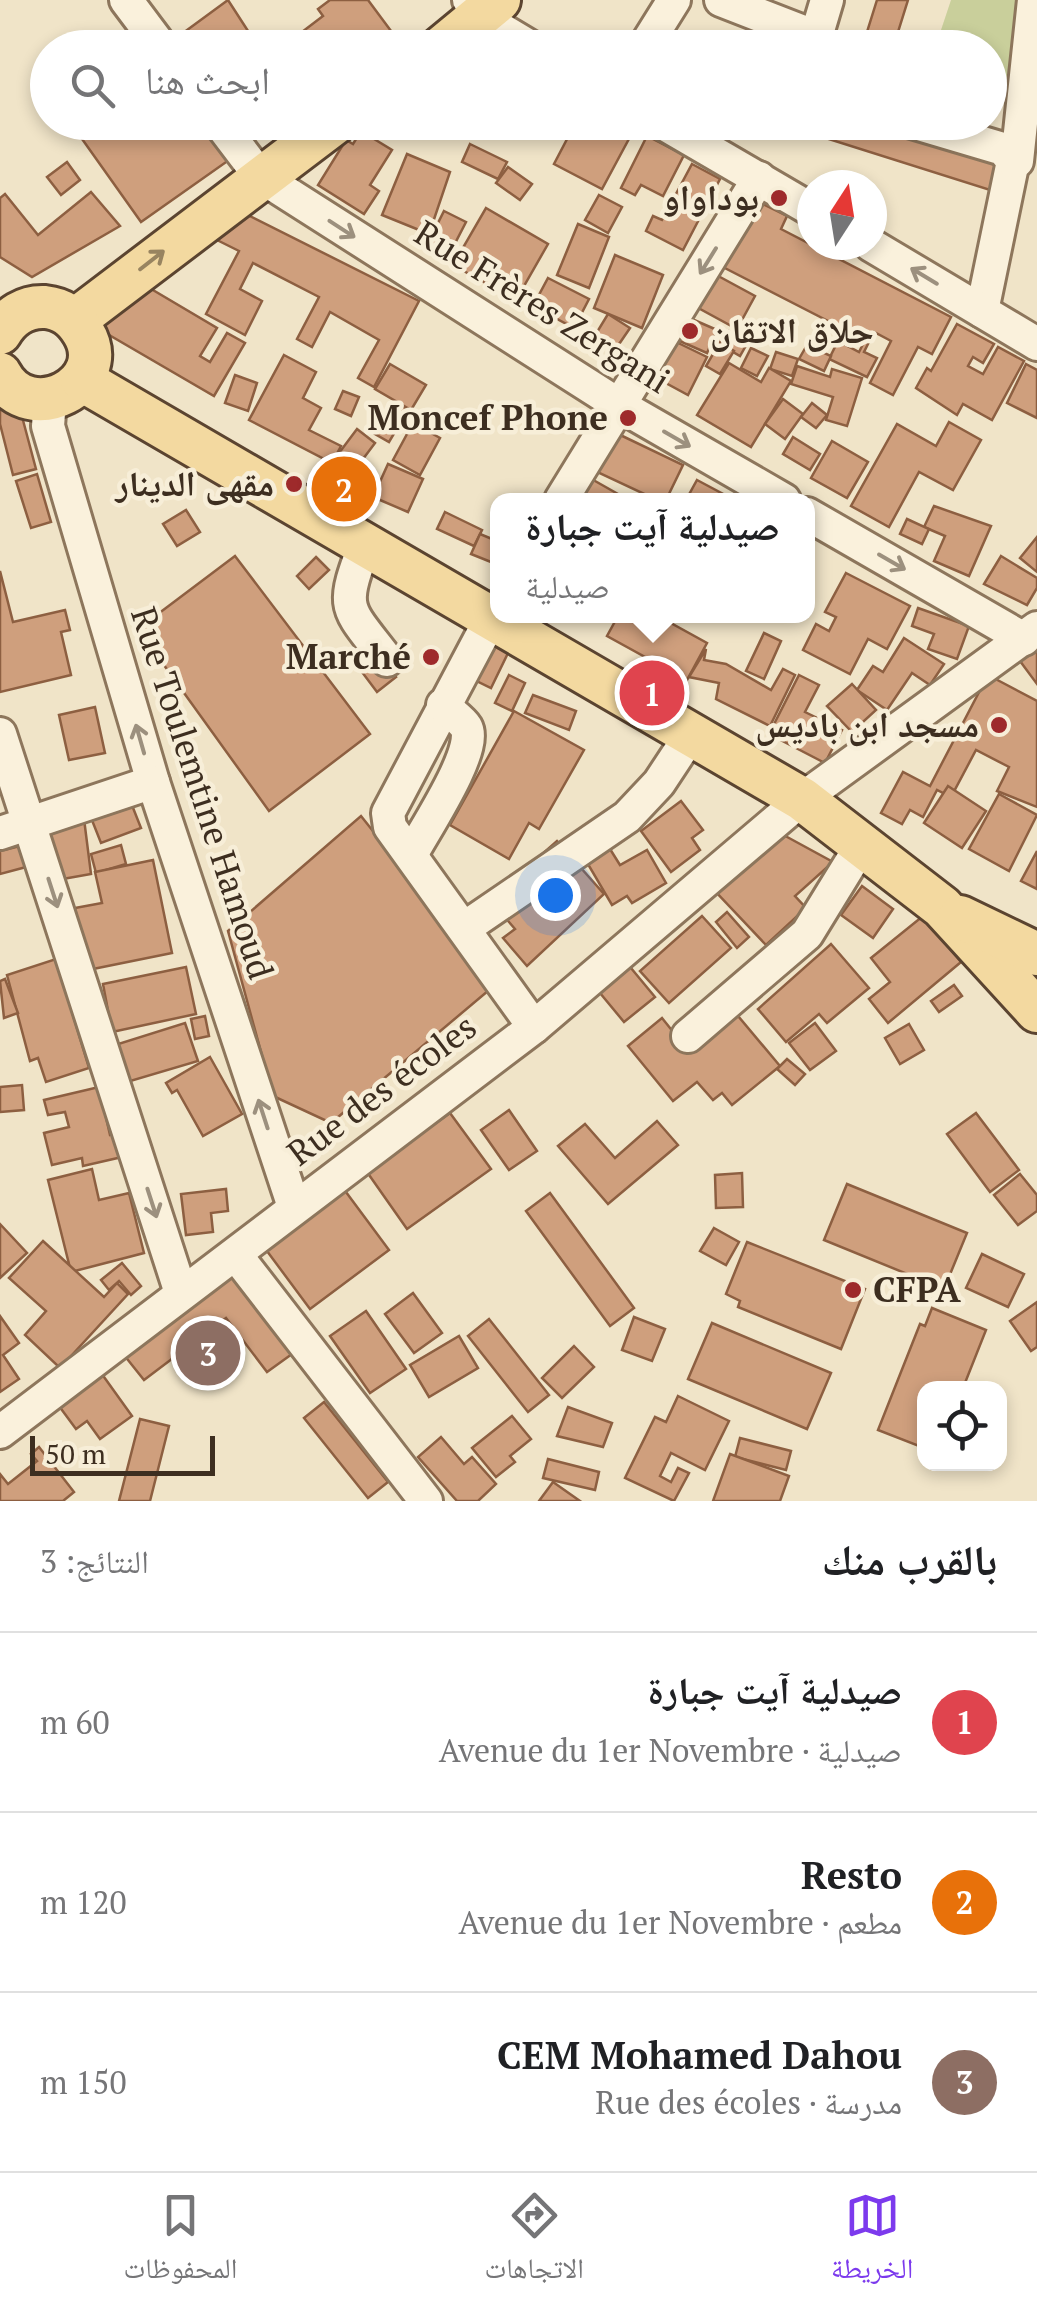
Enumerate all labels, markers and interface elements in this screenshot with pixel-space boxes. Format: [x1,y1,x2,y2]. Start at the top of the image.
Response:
search box [30,30,1007,140]
text: ابحث هنا [145,55,270,105]
icon: search [65,58,120,113]
north arrow [797,170,887,260]
place label: بوداواو [662,174,759,220]
marker: بوداواو [768,187,790,209]
street label: Rue Frères Zergani [406,209,679,403]
one-way arrow [328,218,356,239]
one-way arrow [697,246,718,275]
one-way arrow [139,249,165,271]
one-way arrow [910,266,939,286]
place label: حلاق الاتقان [710,307,874,353]
marker: حلاق الاتقان [679,320,701,342]
place label: Moncef Phone [368,394,608,440]
marker: Moncef Phone [617,407,639,429]
one-way arrow [662,429,691,449]
pin: 2 [312,452,376,526]
place label: مقهى الدينار [114,460,274,506]
marker: مقهى الدينار [283,473,305,495]
popup [490,493,815,623]
text: صيدلية آيت جبارة [525,501,780,551]
one-way arrow [876,553,906,573]
text: صيدلية [525,565,610,607]
street label: Rue Toulemtine Hamoud [121,601,285,984]
place label: Marché [286,633,411,679]
marker: Marché [420,646,442,668]
pin: 1 [620,656,684,730]
place label: مسجد ابن باديس [755,701,979,747]
marker: مسجد ابن باديس [988,714,1010,736]
one-way arrow [130,724,148,755]
your location [530,870,581,921]
one-way arrow [45,877,63,909]
street label: Rue des écoles [278,1003,485,1175]
one-way arrow [252,1099,270,1131]
one-way arrow [145,1186,163,1218]
place label: CFPA [873,1266,961,1312]
marker: CFPA [842,1279,864,1301]
pin: 3 [176,1316,240,1390]
map controls [917,1381,1007,1471]
button: locate [917,1381,1007,1471]
scale bar [30,1431,215,1476]
text: 50 m [45,1435,106,1472]
text: بالقرب منك [822,1531,997,1587]
text: النتائج: 3 [40,1540,149,1582]
text: صيدلية آيت جبارة [647,1665,902,1715]
text: 60 m [40,1701,110,1743]
text: 1 [955,1701,974,1743]
text: صيدلية · Avenue du 1er Novembre [439,1729,902,1771]
text: Resto [801,1850,902,1900]
text: 120 m [40,1881,127,1923]
text: 2 [955,1881,974,1923]
text: مطعم · Avenue du 1er Novembre [458,1901,902,1943]
text: CEM Mohamed Dahou [497,2030,902,2080]
text: 150 m [40,2061,127,2103]
text: 3 [955,2061,974,2103]
text: مدرسة · Rue des écoles [595,2081,902,2123]
tab: المحفوظات [124,2188,237,2296]
tab: الاتجاهات [485,2188,584,2296]
tab: الخريطة [831,2188,913,2296]

